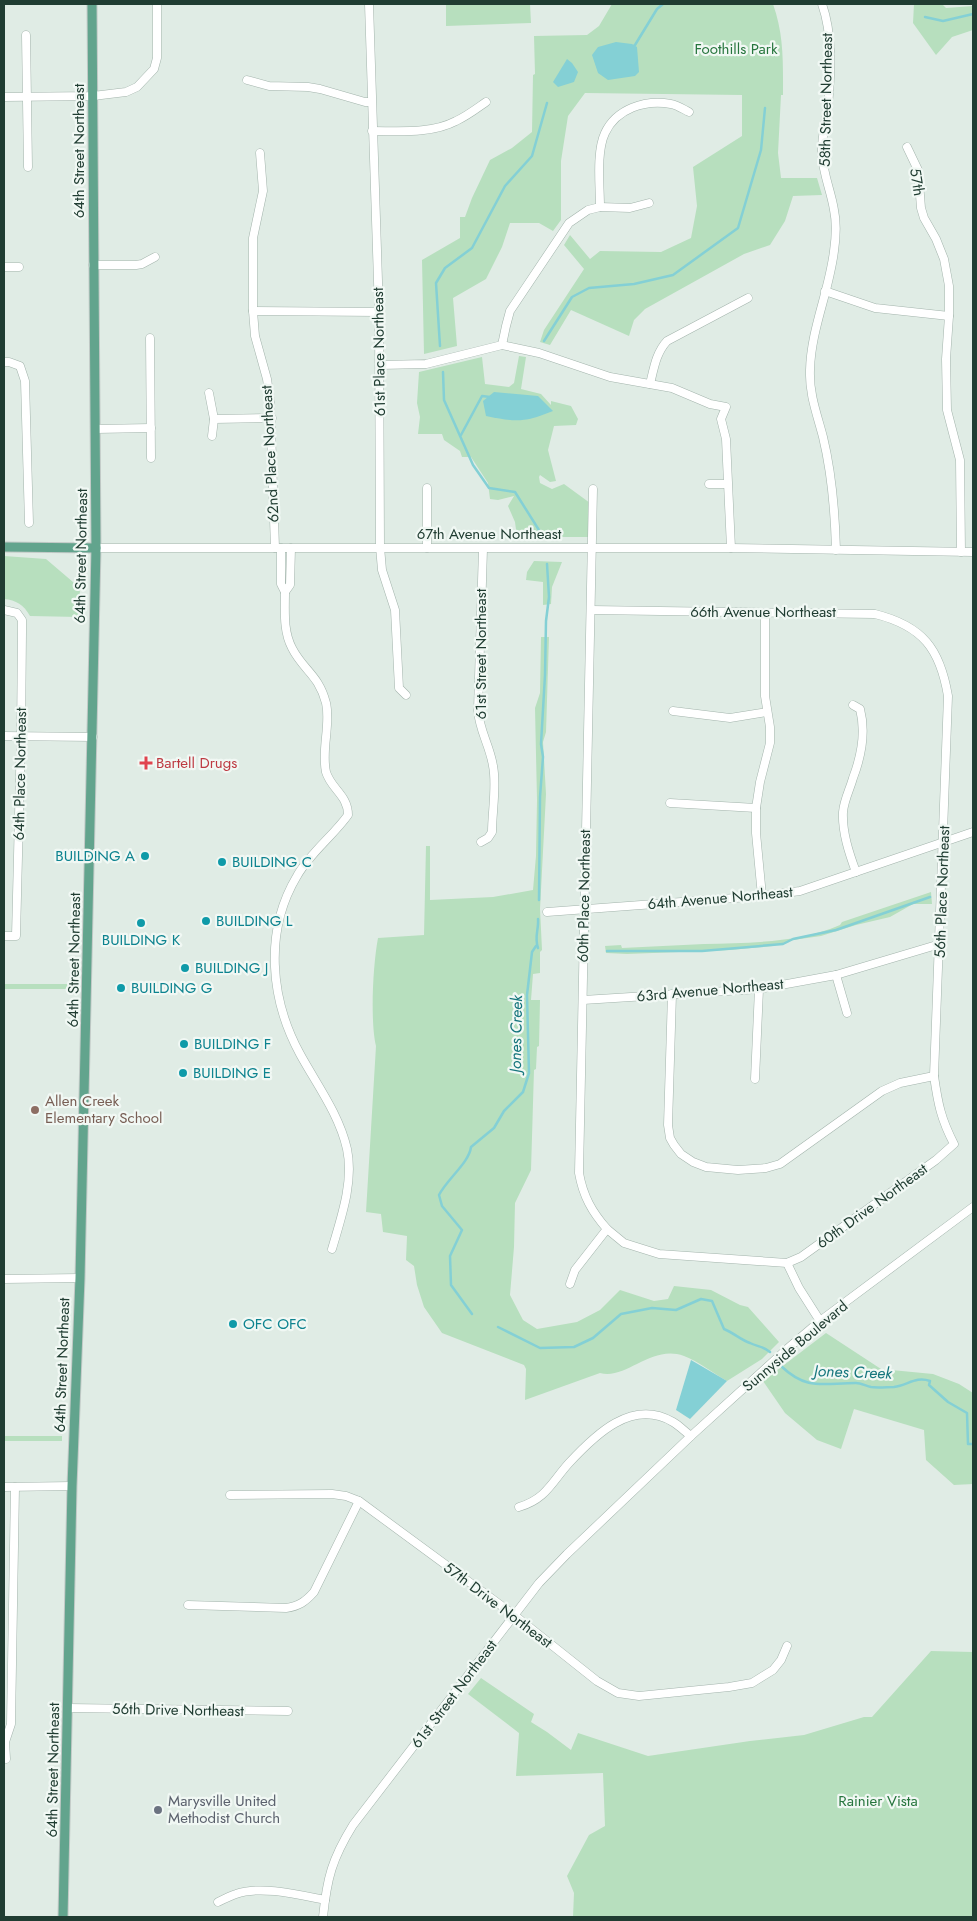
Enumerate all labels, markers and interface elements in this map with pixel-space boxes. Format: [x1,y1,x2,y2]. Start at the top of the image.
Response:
street label: 58th Street Northeast [814,32,838,167]
park label: Foothills Park [695,38,778,60]
street label: 64th Street Northeast [68,83,90,218]
street label: 57th [904,167,930,197]
street label: 61st Place Northeast [367,287,391,417]
street label: 62nd Place Northeast [255,384,285,523]
street label: 64th Street Northeast [69,488,93,624]
street label: 67th Avenue Northeast [417,523,562,545]
street label: 61st Street Northeast [470,588,492,719]
street label: 66th Avenue Northeast [690,601,836,623]
street label: 64th Place Northeast [8,707,32,841]
place label: Bartell Drugs [156,752,237,774]
marker: Bartell Drugs [140,757,152,769]
street label: 56th Place Northeast [929,825,955,959]
street label: 60th Place Northeast [572,829,596,963]
place label: BUILDING A [55,845,135,867]
marker: BUILDING A [139,850,151,862]
place label: BUILDING C [232,851,312,873]
marker: BUILDING C [216,856,228,868]
street label: 64th Avenue Northeast [647,881,794,915]
street label: 64th Street Northeast [62,892,86,1028]
place label: BUILDING L [216,910,293,932]
marker: BUILDING L [200,915,212,927]
marker: BUILDING K [135,917,147,929]
place label: BUILDING K [102,929,181,951]
place label: BUILDING J [195,957,268,979]
marker: BUILDING J [179,962,191,974]
street label: 63rd Avenue Northeast [636,973,785,1007]
place label: BUILDING G [131,977,212,999]
marker: BUILDING G [115,982,127,994]
water label: Jones Creek [504,994,528,1076]
place label: BUILDING F [194,1033,271,1055]
marker: BUILDING F [178,1038,190,1050]
place label: BUILDING E [193,1062,271,1084]
marker: BUILDING E [177,1067,189,1079]
place label: Allen Creek Elementary School [45,1090,162,1129]
marker: Allen Creek Elementary School [29,1104,41,1116]
street label: 60th Drive Northeast [812,1158,932,1254]
street label: Sunnyside Boulevard [737,1295,853,1397]
street label: 64th Street Northeast [49,1297,75,1433]
place label: OFC OFC [243,1313,307,1335]
marker: OFC OFC [227,1318,239,1330]
water label: Jones Creek [811,1359,894,1385]
street label: 57th Drive Northeast [439,1557,557,1653]
street label: 61st Street Northeast [406,1635,502,1753]
street label: 56th Drive Northeast [112,1698,245,1722]
street label: 64th Street Northeast [41,1702,65,1838]
place label: Marysville United Methodist Church [168,1790,280,1829]
park label: Rainier Vista [838,1790,918,1812]
marker: Marysville United Methodist Church [152,1804,164,1816]

